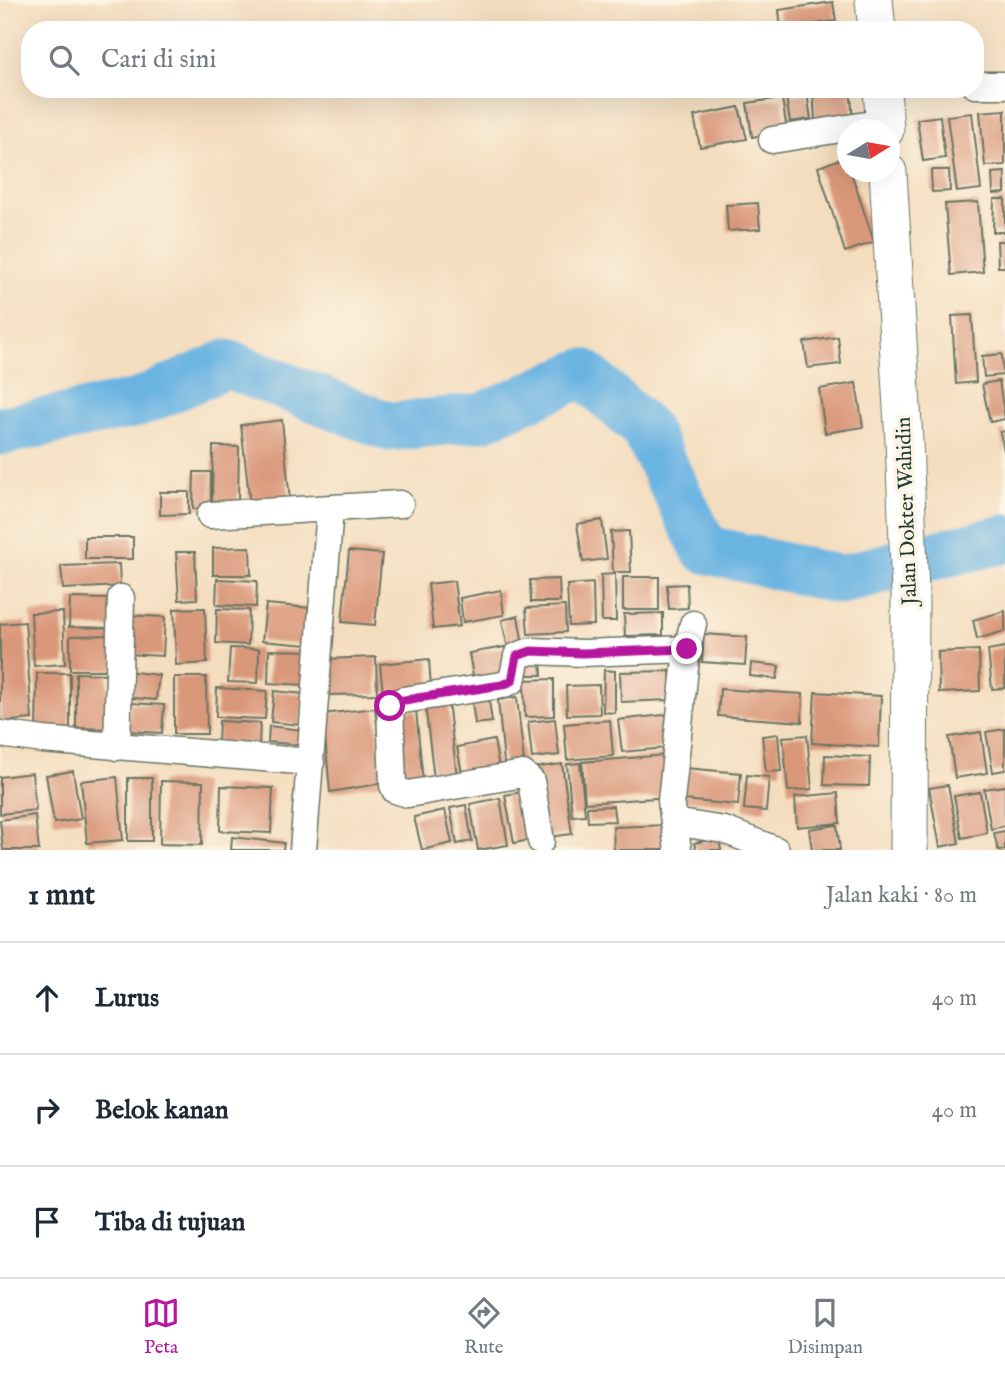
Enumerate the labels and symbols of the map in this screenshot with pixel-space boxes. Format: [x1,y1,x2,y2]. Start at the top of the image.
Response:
north arrow [837,119,900,182]
street label: Jalan Dokter Wahidin [891,416,924,608]
route end [671,633,702,664]
route start [374,690,405,721]

